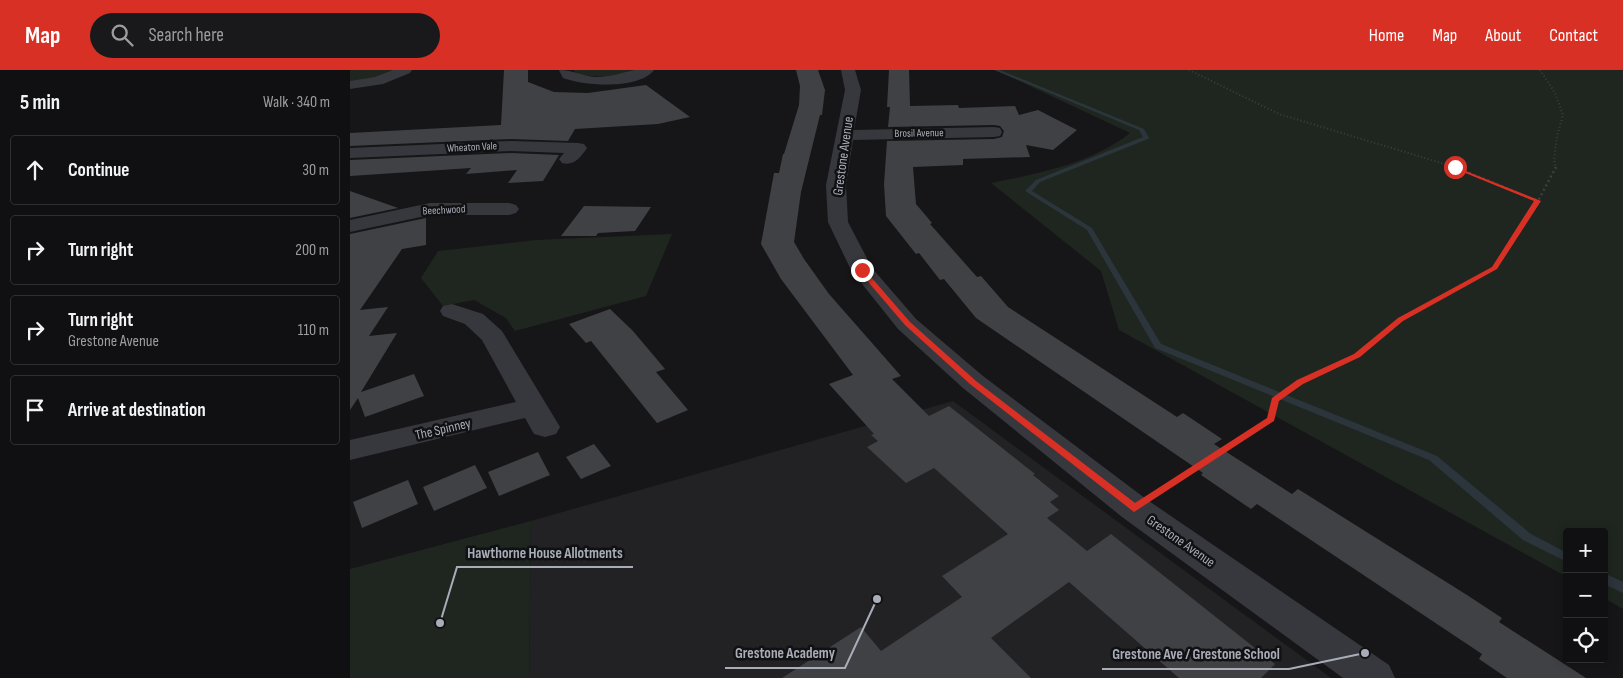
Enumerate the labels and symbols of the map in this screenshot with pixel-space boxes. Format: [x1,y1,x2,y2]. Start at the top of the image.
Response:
street label: Grestone Avenue [829,115,857,197]
street label: Brosil Avenue [894,126,944,140]
street label: Wheaton Vale [447,139,497,155]
route start [1444,156,1467,179]
street label: Beechwood [422,202,466,218]
route end [851,259,874,282]
street label: The Spinney [413,414,473,444]
street label: Grestone Avenue [1144,511,1218,571]
callout: Hawthorne House Allotments [457,537,633,567]
text: Hawthorne House Allotments [467,544,623,563]
callout: Grestone Academy [725,638,845,668]
callout: Grestone Ave / Grestone School [1102,639,1289,669]
text: Grestone Academy [735,644,836,663]
text: Grestone Ave / Grestone School [1112,645,1280,664]

